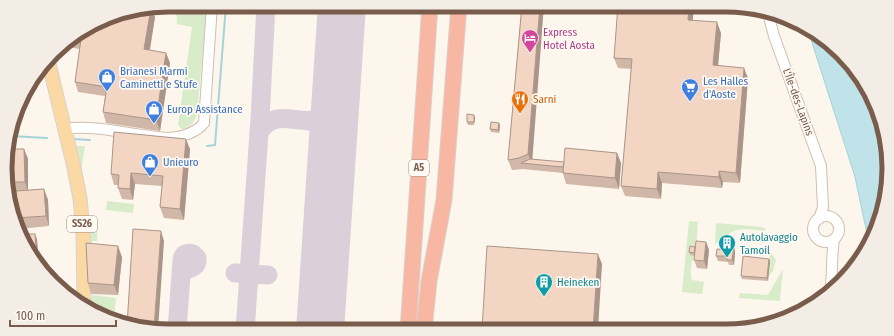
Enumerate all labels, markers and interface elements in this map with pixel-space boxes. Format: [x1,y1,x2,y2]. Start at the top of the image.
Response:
place label: Express Hotel Aosta [543,26,595,52]
hotel icon: Express Hotel Aosta [520,28,540,53]
place label: Brianesi Marmi Caminetti e Stufe [120,65,197,91]
shop icon: Brianesi Marmi Caminetti e Stufe [97,67,117,92]
street label: L'Île-des-Lapins [780,67,816,138]
place label: Les Halles d'Aoste [703,75,748,101]
supermarket icon: Les Halles d'Aoste [680,77,700,102]
restaurant icon: Sarni [510,89,530,114]
place label: Sarni [533,93,556,106]
shop icon: Europ Assistance [144,99,164,124]
place label: Europ Assistance [167,103,243,116]
shop icon: Unieuro [140,152,160,177]
place label: Unieuro [163,156,199,169]
road number: A5 [409,160,429,176]
road number: SS26 [67,216,97,232]
place label: Autolavaggio Tamoil [740,231,798,257]
building icon: Autolavaggio Tamoil [717,233,737,258]
building icon: Heineken [534,272,554,297]
place label: Heineken [557,276,599,289]
scale bar [10,302,116,328]
text: 100 m [16,309,45,323]

